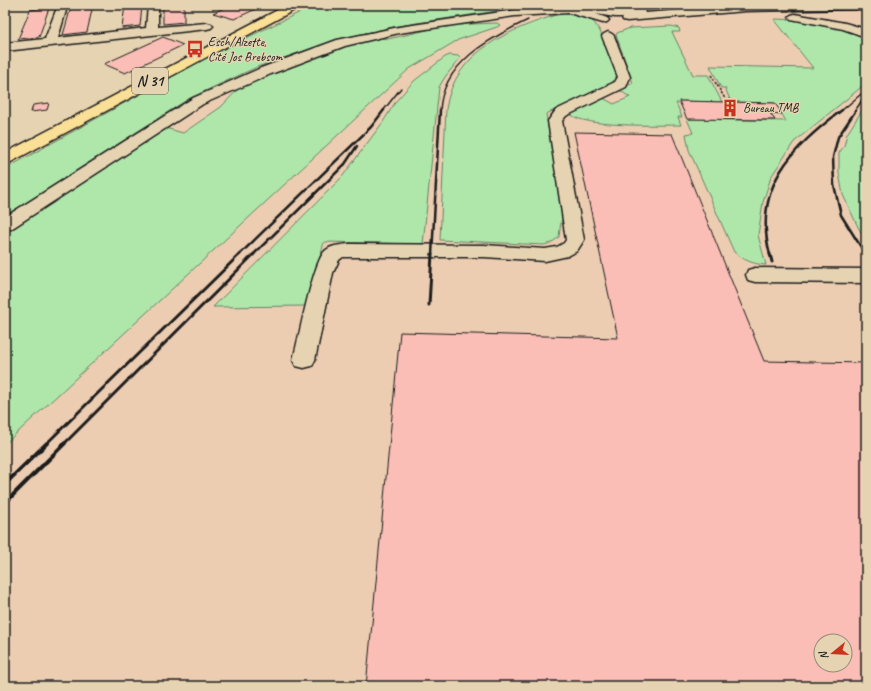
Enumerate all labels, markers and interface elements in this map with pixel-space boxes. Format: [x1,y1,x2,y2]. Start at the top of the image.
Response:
place label: Esch/Alzette, Cité Jos Brebsom [208,34,283,65]
bus stop icon: Esch/Alzette, Cité Jos Brebsom [185,39,205,59]
road number: N 31 [132,68,168,94]
building icon: Bureau TMB [720,98,740,118]
place label: Bureau TMB [743,100,799,116]
north arrow [813,633,853,673]
text: N [815,649,831,661]

